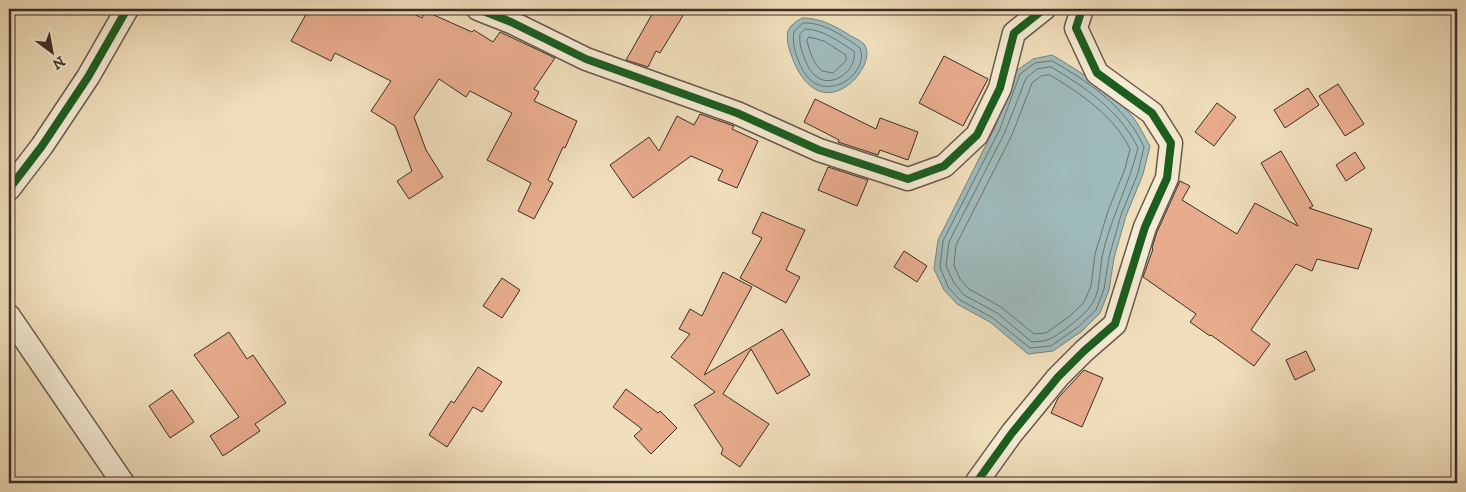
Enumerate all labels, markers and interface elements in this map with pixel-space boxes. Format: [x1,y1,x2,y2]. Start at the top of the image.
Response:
north arrow [28,28,78,78]
text: N [48,51,68,73]

